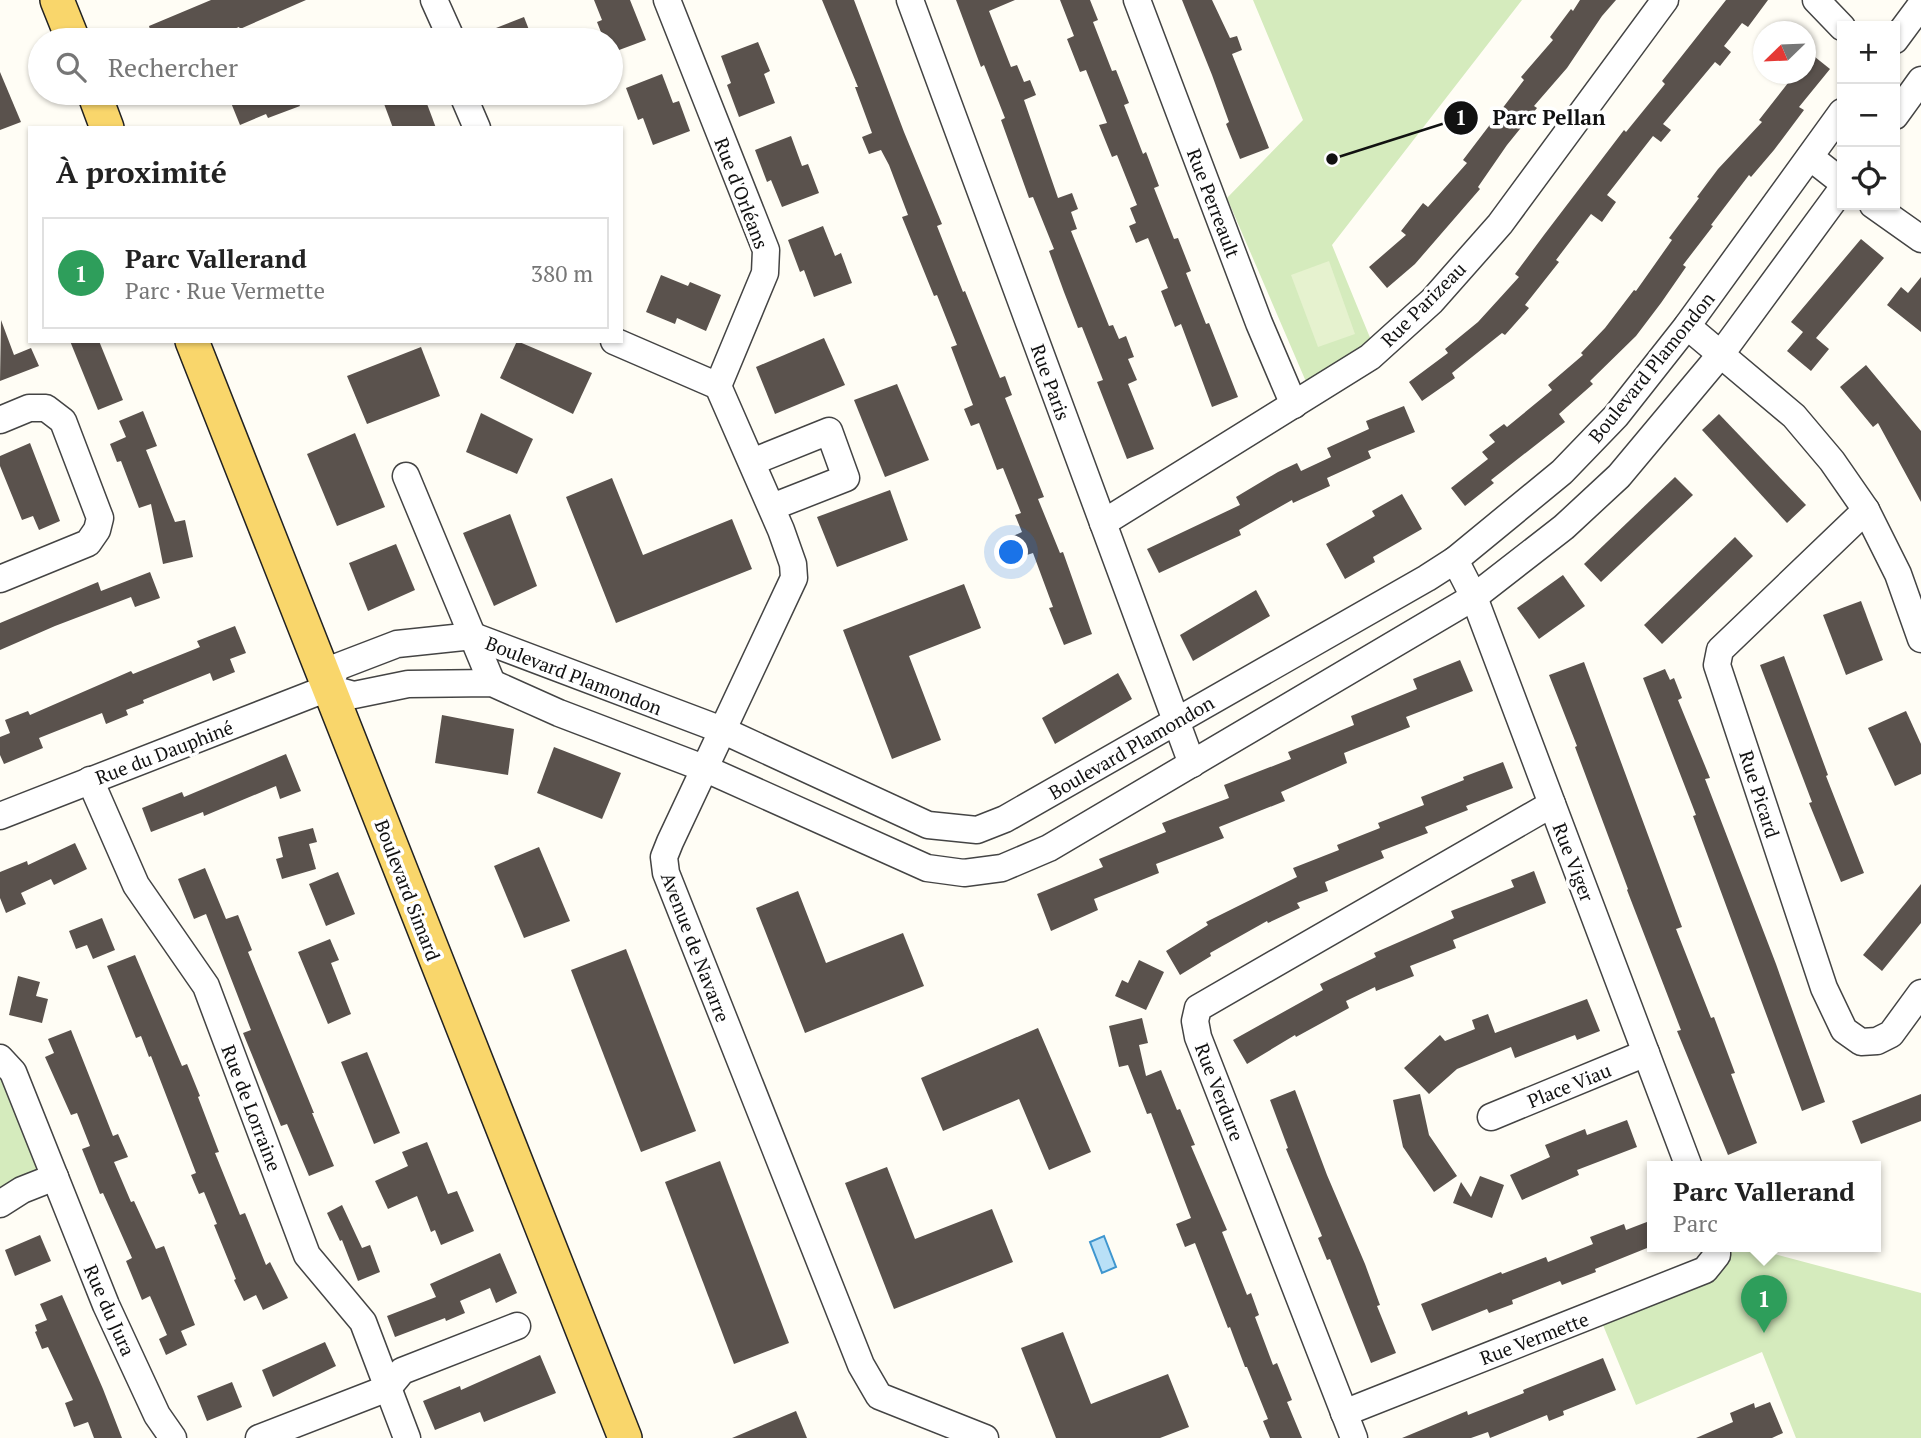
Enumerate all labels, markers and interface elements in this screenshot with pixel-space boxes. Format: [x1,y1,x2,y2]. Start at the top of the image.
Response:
north arrow [1753,21,1816,84]
map controls [1837,21,1900,210]
button: + [1837,21,1900,84]
search box [28,28,623,105]
icon: search [52,48,90,86]
text: Rechercher [108,50,238,84]
button: − [1837,84,1900,147]
callout: Parc Pellan [1443,97,1619,139]
text: 1 [1455,103,1467,131]
text: Parc Pellan [1492,103,1606,131]
street label: Rue d'Orléans [709,134,775,252]
street label: Rue Perreault [1182,145,1246,261]
button: locate [1837,147,1900,210]
text: À proximité [56,152,227,192]
text: Parc Vallerand [125,241,307,275]
street label: Rue Parizeau [1375,256,1471,352]
text: 1 [75,258,88,289]
text: 380 m [531,258,593,289]
text: Parc · Rue Vermette [125,275,325,306]
street label: Boulevard Plamondon [1582,287,1720,447]
street label: Rue Paris [1026,340,1076,424]
your location [994,535,1028,569]
street label: Boulevard Plamondon [482,630,666,720]
street label: Boulevard Plamondon [1044,689,1218,805]
street label: Rue du Dauphiné [92,714,236,790]
street label: Rue Picard [1734,747,1786,841]
street label: Boulevard Simard [370,816,447,965]
street label: Rue Viger [1548,819,1601,906]
street label: Avenue de Navarre [656,869,736,1025]
street label: Rue Verdure [1190,1039,1250,1145]
street label: Rue de Lorraine [216,1041,288,1175]
street label: Place Viau [1524,1057,1615,1113]
popup [1647,1161,1881,1252]
text: Parc Vallerand [1673,1174,1855,1208]
text: Parc [1673,1208,1718,1239]
street label: Rue du Jura [79,1260,141,1360]
pin: 1 [1741,1275,1787,1333]
street label: Rue Vermette [1476,1306,1592,1370]

